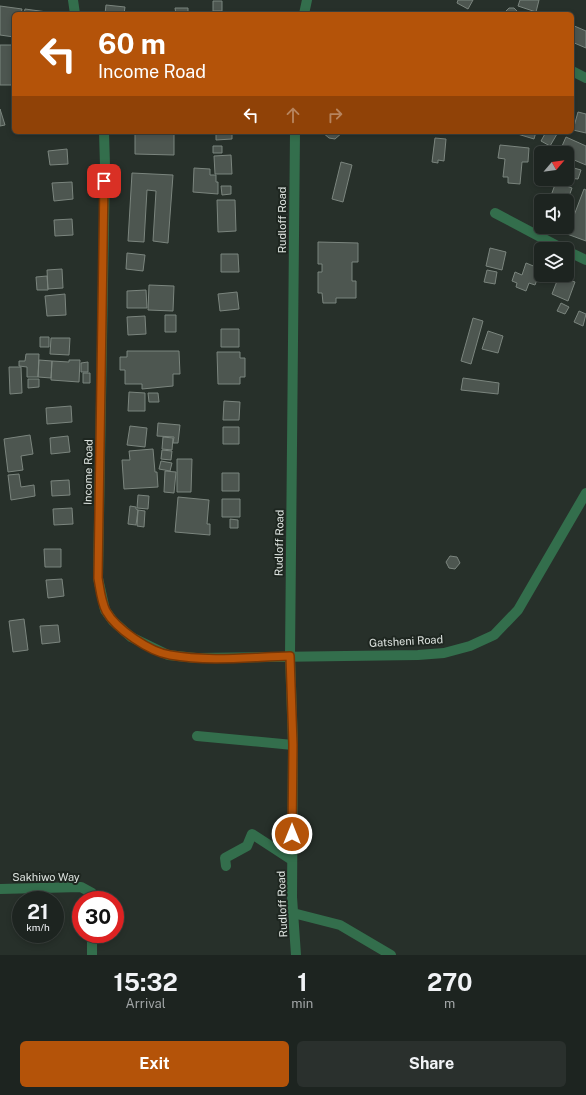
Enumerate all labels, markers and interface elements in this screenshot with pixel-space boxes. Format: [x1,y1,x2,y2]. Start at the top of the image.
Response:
text: 60 m [98,27,166,60]
icon: left [32,28,84,80]
text: Income Road [98,61,206,82]
icon: left [240,104,262,126]
icon: ahead [282,104,304,126]
icon: right [324,104,346,126]
north arrow [534,146,574,186]
map controls [534,146,574,282]
pin [87,164,121,198]
icon: arrive [93,170,115,192]
street label: Rudloff Road [276,187,288,253]
button: sound [534,194,574,234]
button: layers [534,242,574,282]
street label: Income Road [81,439,95,505]
street label: Rudloff Road [272,510,286,576]
street label: Gatsheni Road [369,633,443,649]
position arrow [271,813,313,855]
street label: Sakhiwo Way [12,871,80,883]
street label: Rudloff Road [275,871,289,937]
speed limit sign: 30 [72,891,124,943]
text: 21 [27,900,49,924]
text: km/h [26,921,50,933]
text: 15:32 [114,968,178,996]
text: 1 [297,968,307,996]
text: 270 [427,968,472,996]
text: Arrival [126,996,166,1011]
text: min [291,996,313,1011]
text: m [444,996,455,1011]
button: Exit [20,1041,289,1087]
button: Share [297,1041,566,1087]

